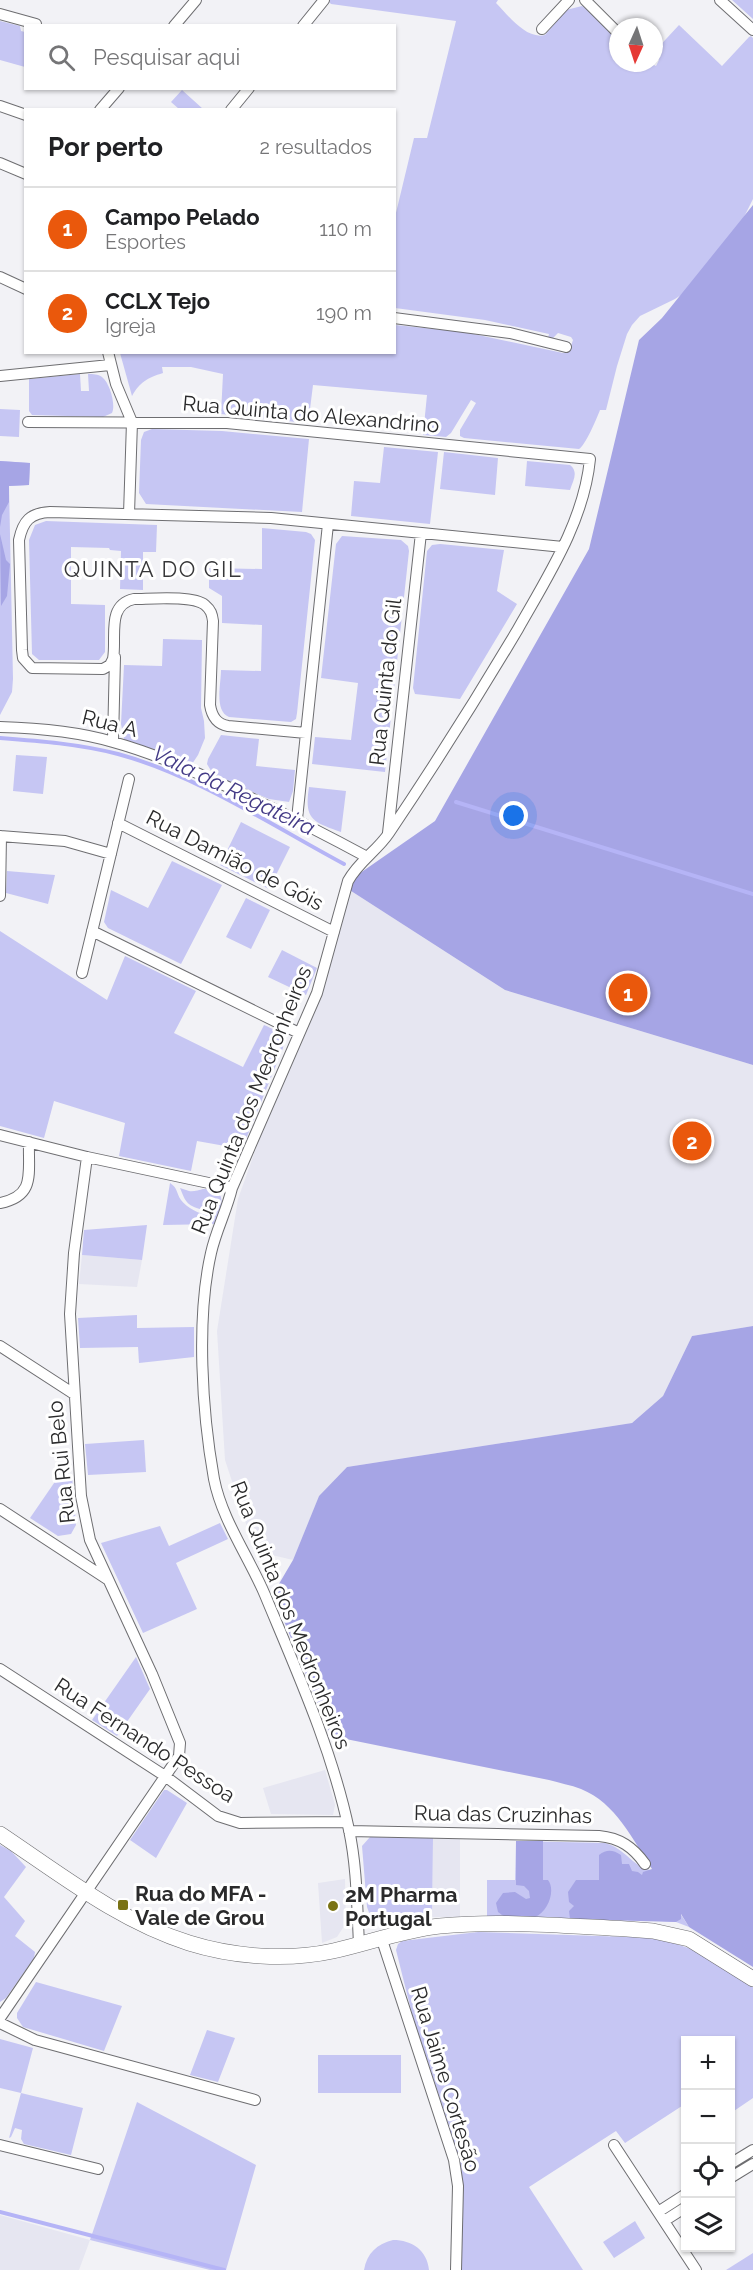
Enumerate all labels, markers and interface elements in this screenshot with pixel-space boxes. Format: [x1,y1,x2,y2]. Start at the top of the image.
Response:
north arrow [609,18,663,72]
search box [24,24,396,90]
icon: search [45,41,78,74]
text: Pesquisar aqui [93,44,240,70]
text: Por perto [48,132,163,162]
text: 2 resultados [259,135,372,159]
text: Campo Pelado [105,204,260,230]
text: 1 [63,217,72,241]
text: 110 m [319,217,372,241]
text: Esportes [105,230,186,254]
text: CCLX Tejo [105,288,210,314]
text: 2 [62,301,73,325]
text: 190 m [316,301,372,325]
text: Igreja [105,314,156,338]
street label: Rua Quinta do Alexandrino [182,390,440,438]
district label: QUINTA DO GIL [64,556,242,582]
street label: Rua Quinta do Gil [364,597,406,767]
street label: Rua A [80,704,140,742]
water label: Vala da Regateira [149,739,319,841]
your location [499,801,528,830]
street label: Rua Damião de Góis [142,805,328,915]
street label: Rua Quinta dos Medronheiros [186,962,316,1238]
pin: 1 [608,970,648,1016]
pin: 2 [672,1118,712,1164]
street label: Rua Rui Belo [42,1399,80,1525]
street label: Rua Quinta dos Medronheiros [226,1477,356,1753]
street label: Rua Fernando Pessoa [50,1672,240,1808]
street label: Rua das Cruzinhas [414,1800,592,1828]
place label: Rua do MFA - Vale de Grou [135,1881,267,1930]
place label: 2M Pharma Portugal [345,1882,458,1931]
marker: Rua do MFA - Vale de Grou [116,1898,130,1912]
marker: 2M Pharma Portugal [326,1899,340,1913]
street label: Rua Jaime Cortesão [406,1983,486,2175]
map controls [681,2036,735,2252]
button: + [681,2036,735,2090]
button: − [681,2090,735,2144]
button: locate [681,2144,735,2198]
button: layers [681,2198,735,2252]

